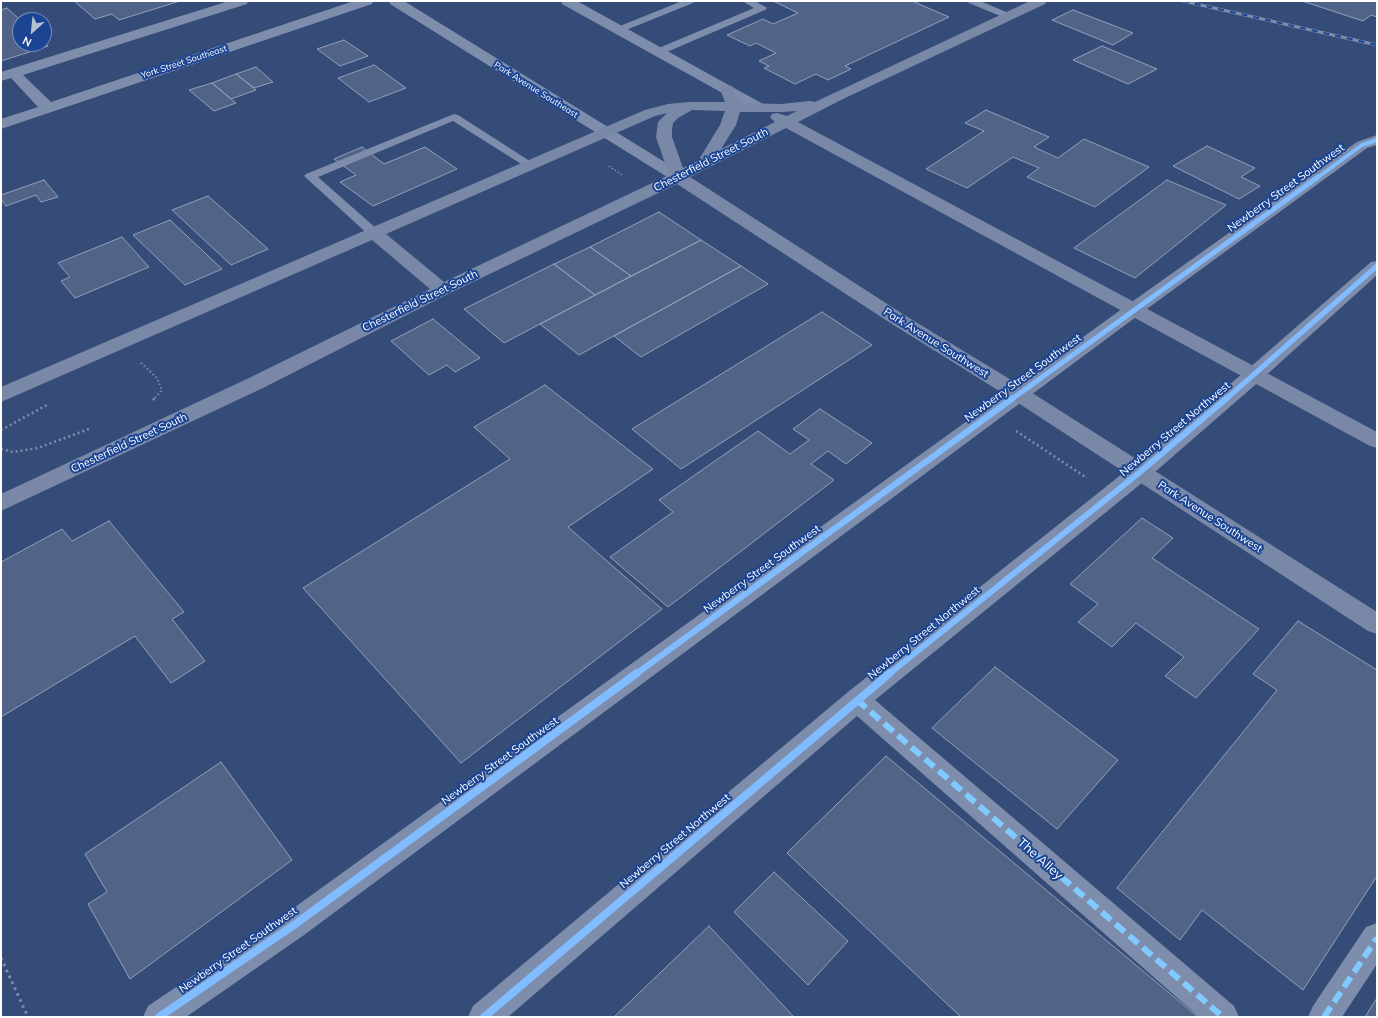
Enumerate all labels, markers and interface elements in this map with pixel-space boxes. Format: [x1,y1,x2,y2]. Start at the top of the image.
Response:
north arrow [12,12,52,52]
text: N [20,34,34,50]
street label: York Street Southeast [140,43,228,81]
street label: Park Avenue Southeast [492,60,580,120]
street label: Chesterfield Street South [651,125,771,195]
street label: Newberry Street Southwest [1225,141,1347,235]
street label: Chesterfield Street South [360,267,480,335]
street label: Park Avenue Southwest [881,305,991,381]
street label: Newberry Street Southwest [962,331,1084,425]
street label: Newberry Street Northwest [1117,379,1233,479]
street label: Chesterfield Street South [69,410,189,476]
street label: Park Avenue Southwest [1155,478,1265,556]
street label: Newberry Street Southwest [701,522,823,616]
street label: Newberry Street Northwest [865,584,983,682]
street label: Newberry Street Southwest [439,714,561,808]
street label: Newberry Street Northwest [617,791,733,891]
street label: The Alley [1014,835,1066,883]
street label: Newberry Street Southwest [176,904,300,996]

